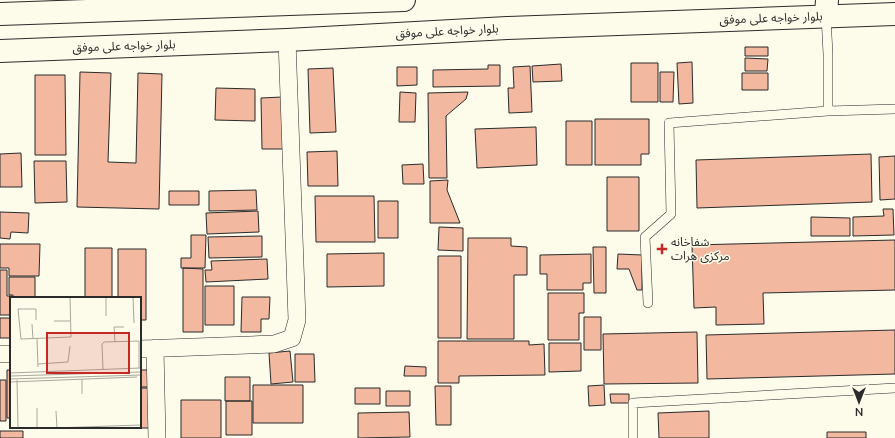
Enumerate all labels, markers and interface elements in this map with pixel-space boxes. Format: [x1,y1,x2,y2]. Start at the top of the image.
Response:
street label: بلوار خواجه علی موفق [719,8,823,28]
street label: بلوار خواجه علی موفق [395,20,499,42]
street label: بلوار خواجه علی موفق [72,36,176,56]
place label: شفاخانه مرکزی هرات [671,234,730,263]
marker: شفاخانه مرکزی هرات [656,243,668,255]
inset map [10,297,141,428]
north arrow [839,382,879,422]
text: N [855,405,863,419]

